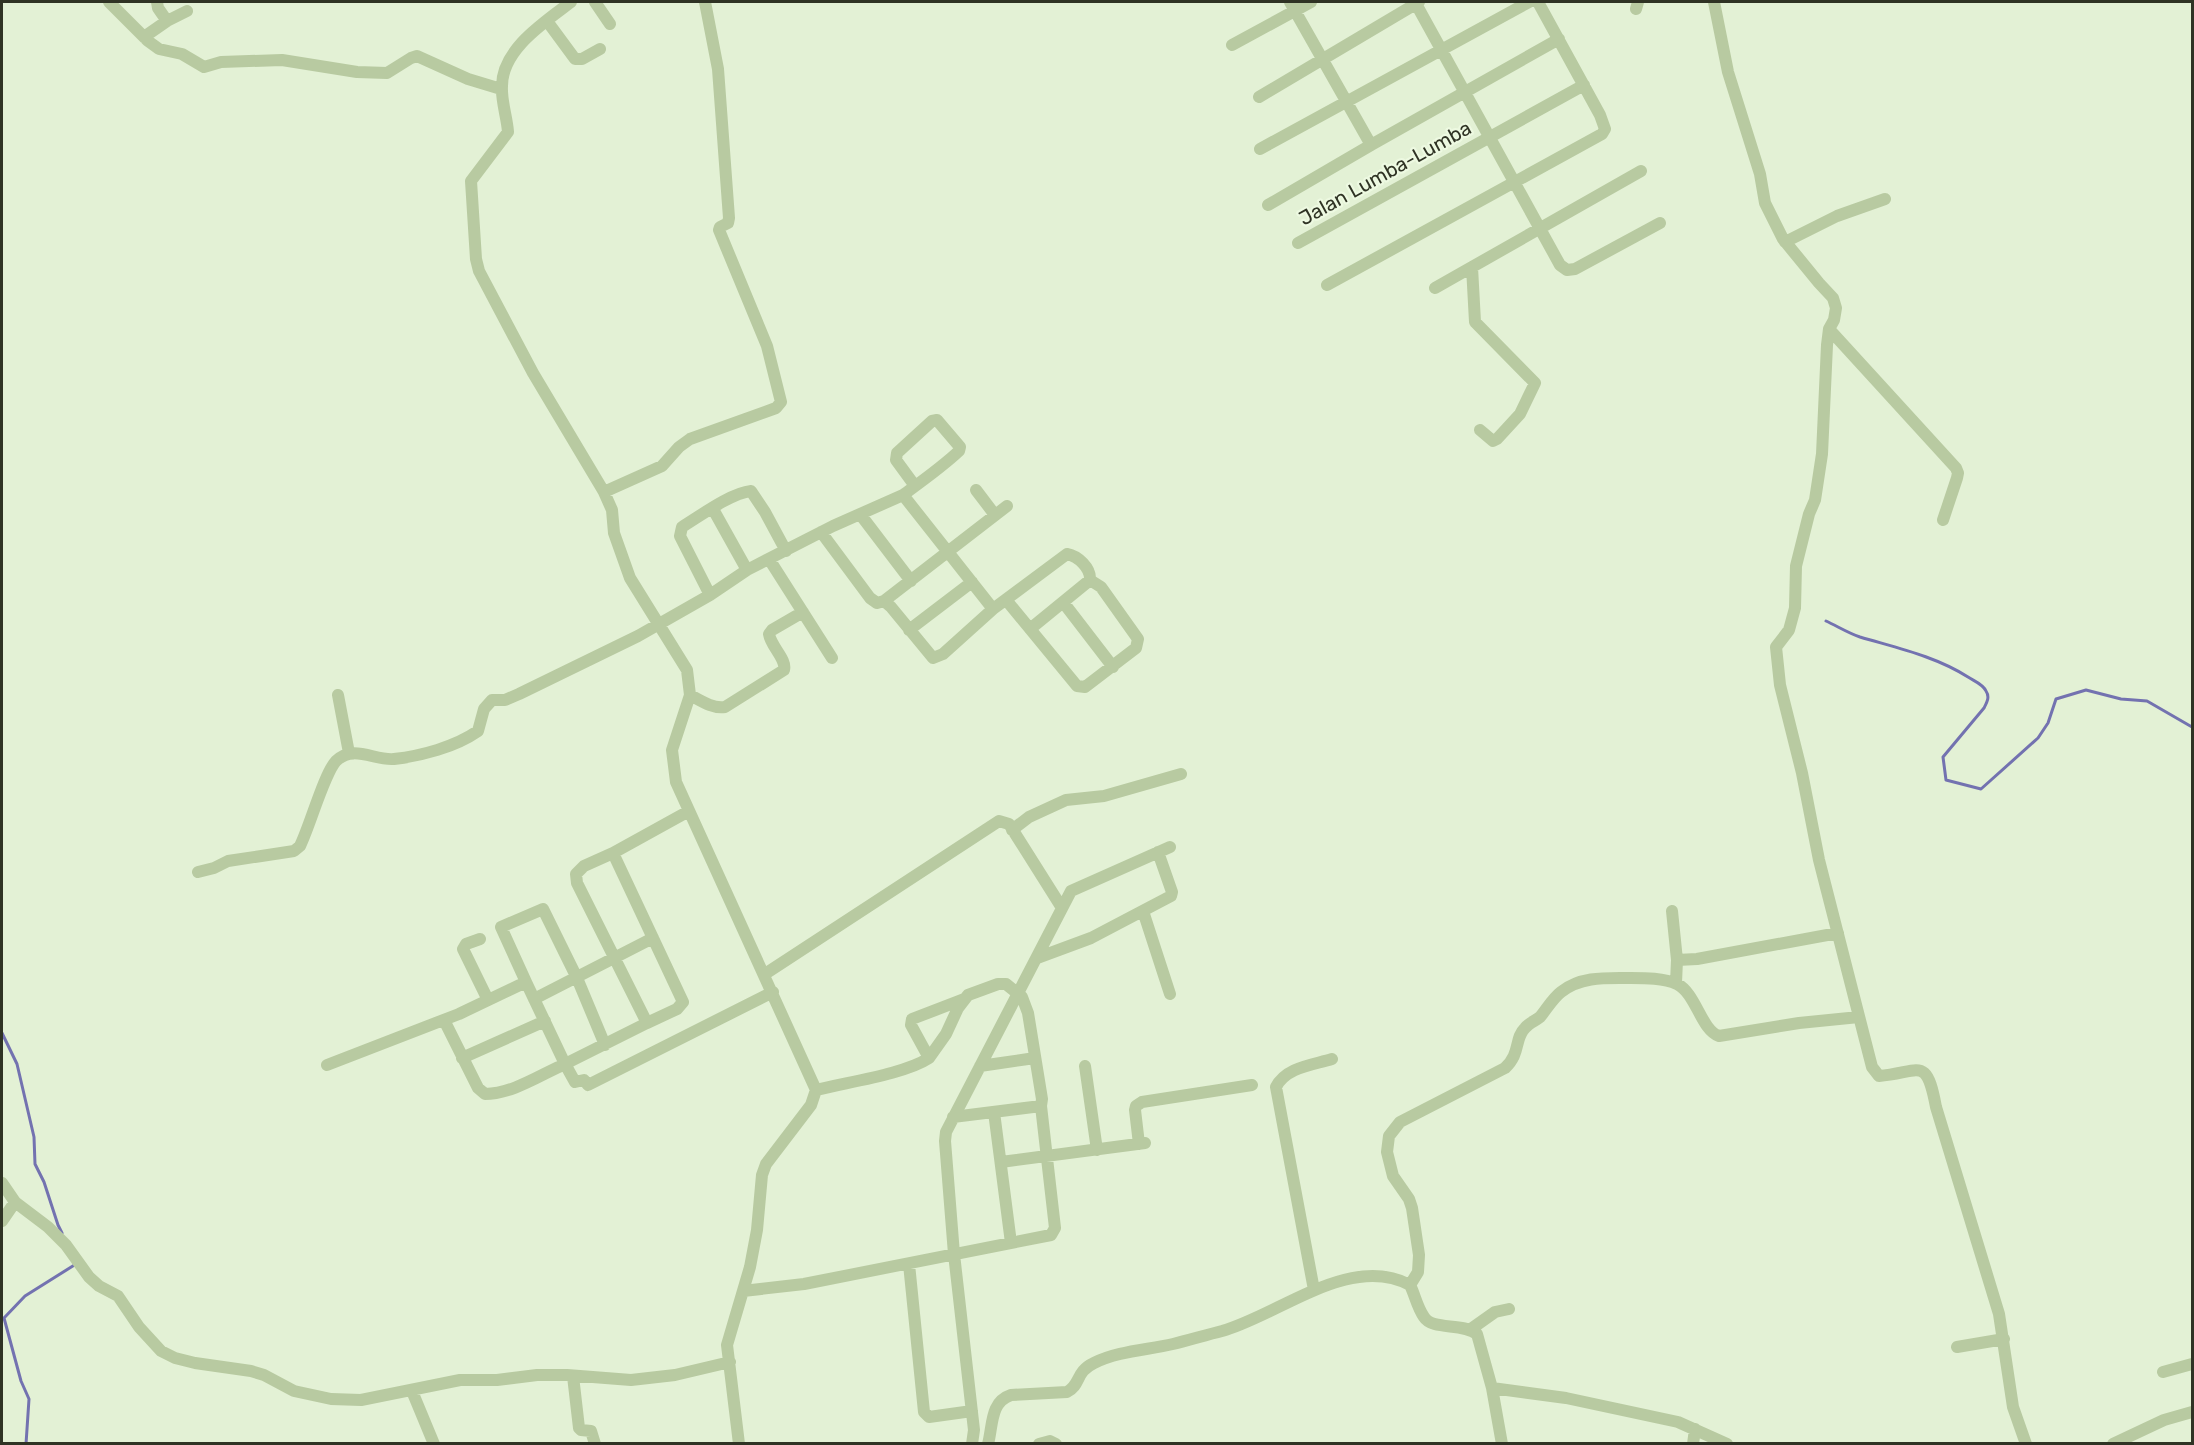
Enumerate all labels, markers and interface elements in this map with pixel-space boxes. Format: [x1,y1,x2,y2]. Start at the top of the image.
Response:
street label: Jalan Lumba-Lumba [1295,116,1475,230]

